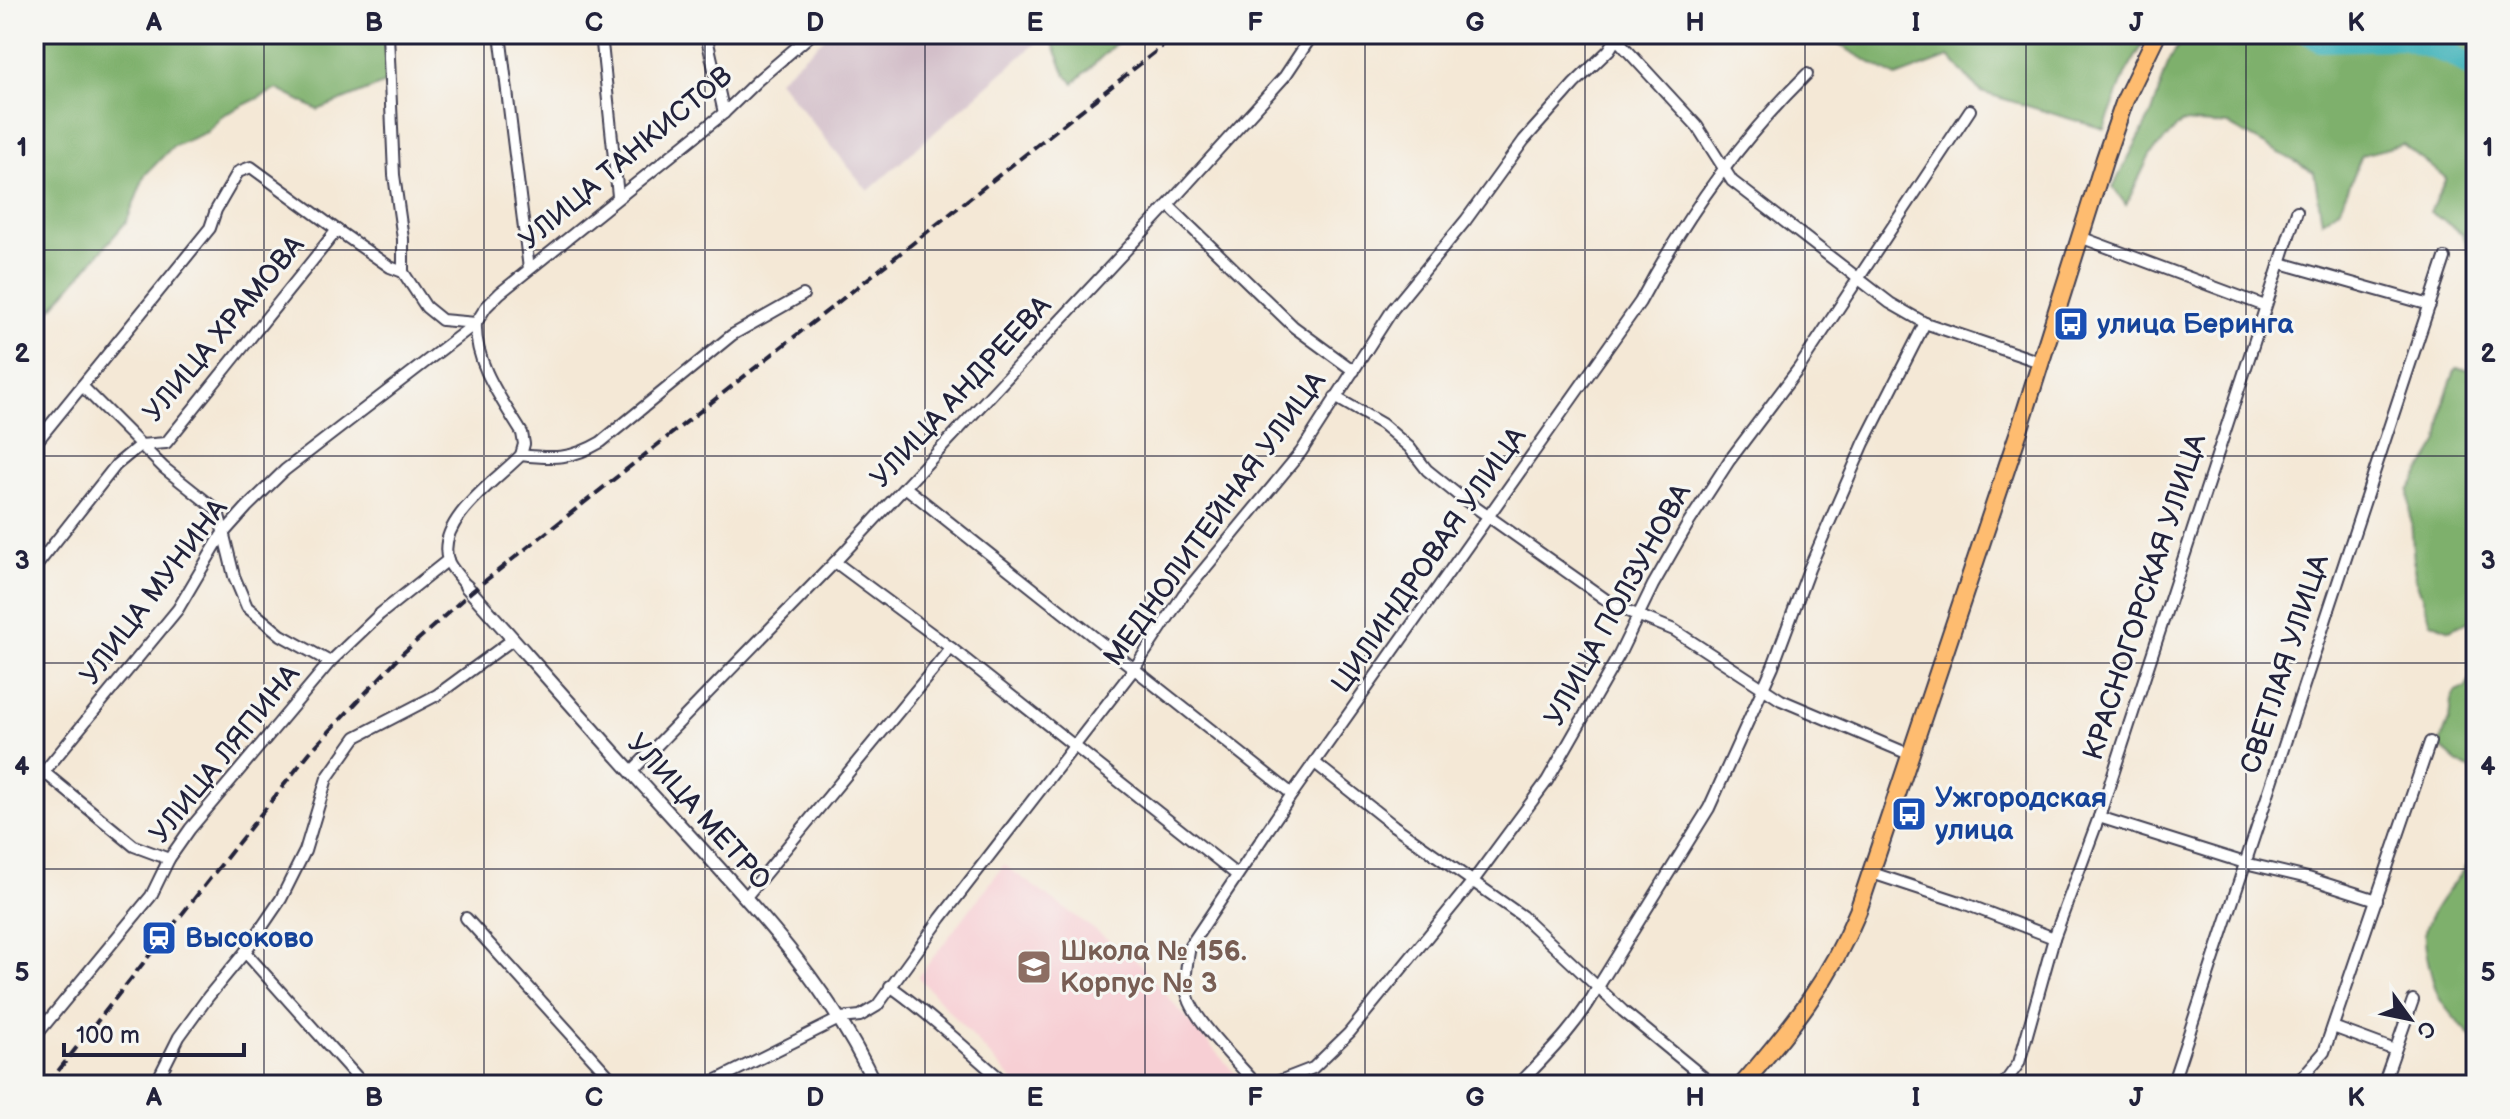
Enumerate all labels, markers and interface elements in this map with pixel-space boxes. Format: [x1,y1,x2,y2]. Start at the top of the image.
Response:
text: A [145,8,162,39]
text: B [365,8,383,39]
text: C [585,8,603,39]
text: D [806,8,824,39]
text: E [1027,8,1044,39]
text: F [1247,8,1263,39]
text: G [1465,8,1485,39]
text: H [1685,8,1705,39]
text: I [1912,8,1920,39]
text: J [2129,8,2144,39]
text: K [2347,8,2365,39]
street label: УЛИЦА ТАНКИСТОВ [513,59,739,257]
text: 1 [17,133,27,164]
text: 1 [2483,133,2493,164]
street label: УЛИЦА ХРАМОВА [137,229,312,429]
street label: УЛИЦА АНДРЕЕВА [864,289,1059,494]
bus stop icon: улица Беринга [2052,305,2090,343]
place label: улица Беринга [2097,308,2294,341]
text: 2 [14,339,30,370]
text: 2 [2480,339,2496,370]
street label: МЕДНОЛИТЕЙНАЯ УЛИЦА [1097,365,1333,673]
street label: ЦИЛИНДРОВАЯ УЛИЦА [1325,420,1534,699]
street label: КРАСНОГОРСКАЯ УЛИЦА [2077,429,2214,764]
street label: УЛИЦА ПОЛЗУНОВА [1538,477,1699,732]
street label: УЛИЦА МУНИНА [73,492,235,691]
text: 3 [14,546,30,577]
text: 3 [2480,546,2496,577]
street label: СВЕТЛАЯ УЛИЦА [2234,549,2336,778]
street label: УЛИЦА ЛЯПИНА [143,657,308,850]
street label: УЛИЦА МЕТРО [620,727,778,897]
text: 4 [14,752,30,783]
text: 4 [2480,752,2496,783]
place label: Ужгородская улица [1935,782,2107,847]
bus stop icon: Ужгородская улица [1890,795,1928,833]
station icon: Высоково [140,919,178,957]
place label: Высоково [185,922,314,955]
place label: Школа № 156. Корпус № 3 [1060,935,1247,1000]
school or university icon: Школа № 156. Корпус № 3 [1015,948,1053,986]
text: 5 [14,958,30,989]
text: 5 [2480,958,2496,989]
north arrow [2370,979,2450,1059]
scale bar [64,1007,244,1057]
text: С [2410,1015,2441,1043]
text: 100 m [76,1021,140,1050]
text: A [145,1083,162,1114]
text: B [365,1083,383,1114]
text: C [585,1083,603,1114]
text: D [806,1083,824,1114]
text: E [1027,1083,1044,1114]
text: F [1247,1083,1263,1114]
text: G [1465,1083,1485,1114]
text: H [1685,1083,1705,1114]
text: I [1912,1083,1920,1114]
text: J [2129,1083,2144,1114]
text: K [2347,1083,2365,1114]

